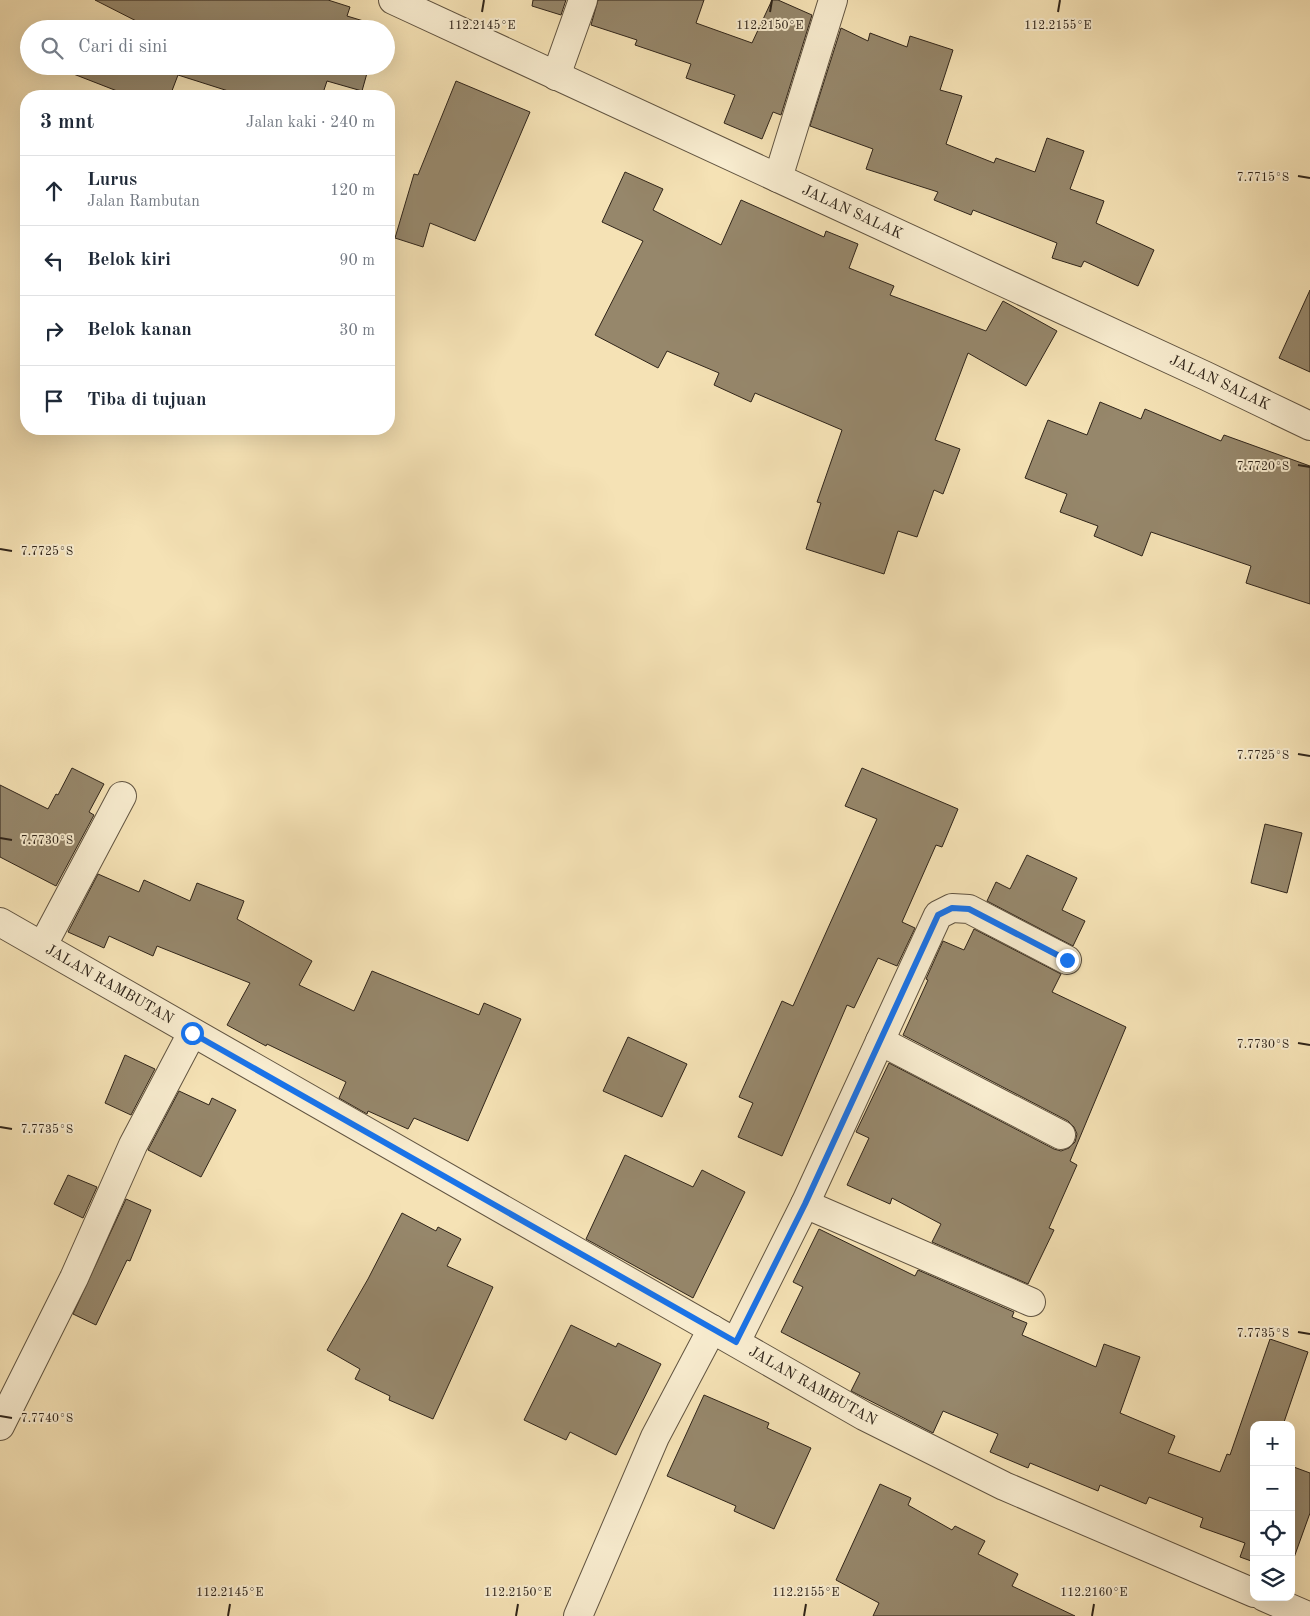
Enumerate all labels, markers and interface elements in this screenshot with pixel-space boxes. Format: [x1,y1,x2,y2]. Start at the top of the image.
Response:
text: 112.2145°E [448,19,516,32]
text: 112.2150°E [736,19,804,32]
text: 112.2155°E [1024,19,1092,32]
search box [20,20,395,75]
icon: search [38,34,66,62]
text: Cari di sini [78,38,168,57]
text: 3 mnt [40,112,94,133]
text: Jalan kaki · 240 m [246,115,375,131]
text: Lurus [87,171,137,190]
text: 7.7715°S [1237,171,1289,184]
icon: ahead [40,177,68,205]
text: 120 m [330,183,375,199]
street label: JALAN SALAK [800,183,905,242]
text: Jalan Rambutan [87,194,200,210]
icon: left [40,247,68,275]
text: Belok kiri [87,251,171,270]
text: 90 m [339,253,375,269]
icon: right [40,317,68,345]
text: Belok kanan [87,321,192,340]
text: 30 m [339,323,375,339]
street label: JALAN SALAK [1167,353,1272,413]
icon: arrive [40,387,68,415]
text: Tiba di tujuan [87,391,207,410]
text: 7.7720°S [1237,461,1289,473]
text: 7.7725°S [21,545,73,558]
text: 7.7725°S [1237,749,1289,762]
text: 7.7730°S [21,835,73,847]
street label: JALAN RAMBUTAN [43,942,176,1027]
route end [1056,949,1079,972]
route start [181,1022,204,1045]
text: 7.7730°S [1237,1039,1289,1051]
text: 7.7735°S [21,1123,73,1136]
text: 7.7735°S [1237,1327,1289,1340]
street label: JALAN RAMBUTAN [746,1344,880,1429]
text: 7.7740°S [21,1413,73,1425]
map controls [1250,1421,1295,1601]
button: + [1250,1421,1295,1466]
button: − [1250,1466,1295,1511]
button: locate [1250,1511,1295,1556]
button: layers [1250,1556,1295,1601]
text: 112.2145°E [196,1586,264,1599]
text: 112.2150°E [484,1586,552,1599]
text: 112.2155°E [772,1586,840,1599]
text: 112.2160°E [1060,1587,1128,1599]

